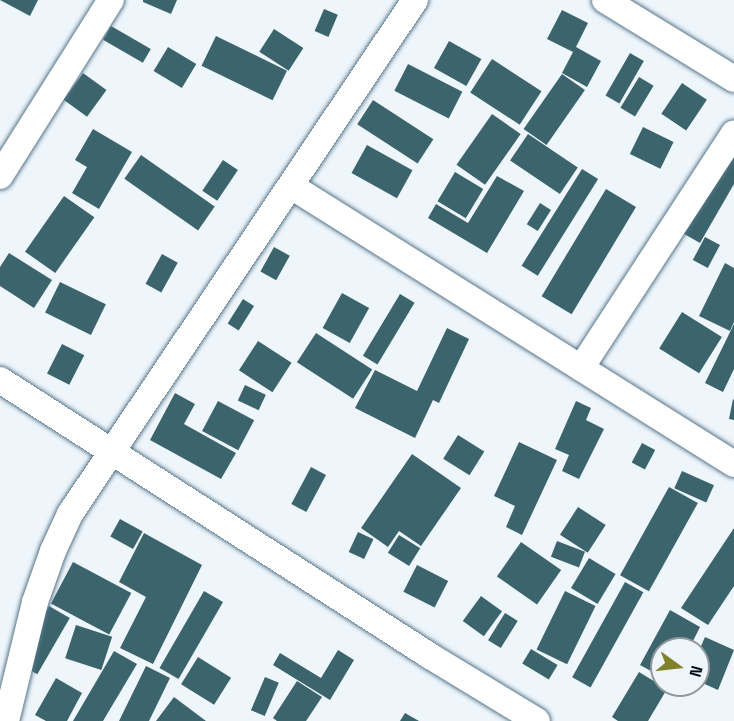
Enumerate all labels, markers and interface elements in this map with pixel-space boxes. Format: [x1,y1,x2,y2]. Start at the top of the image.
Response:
north arrow [650,637,710,697]
text: N [684,663,707,679]

